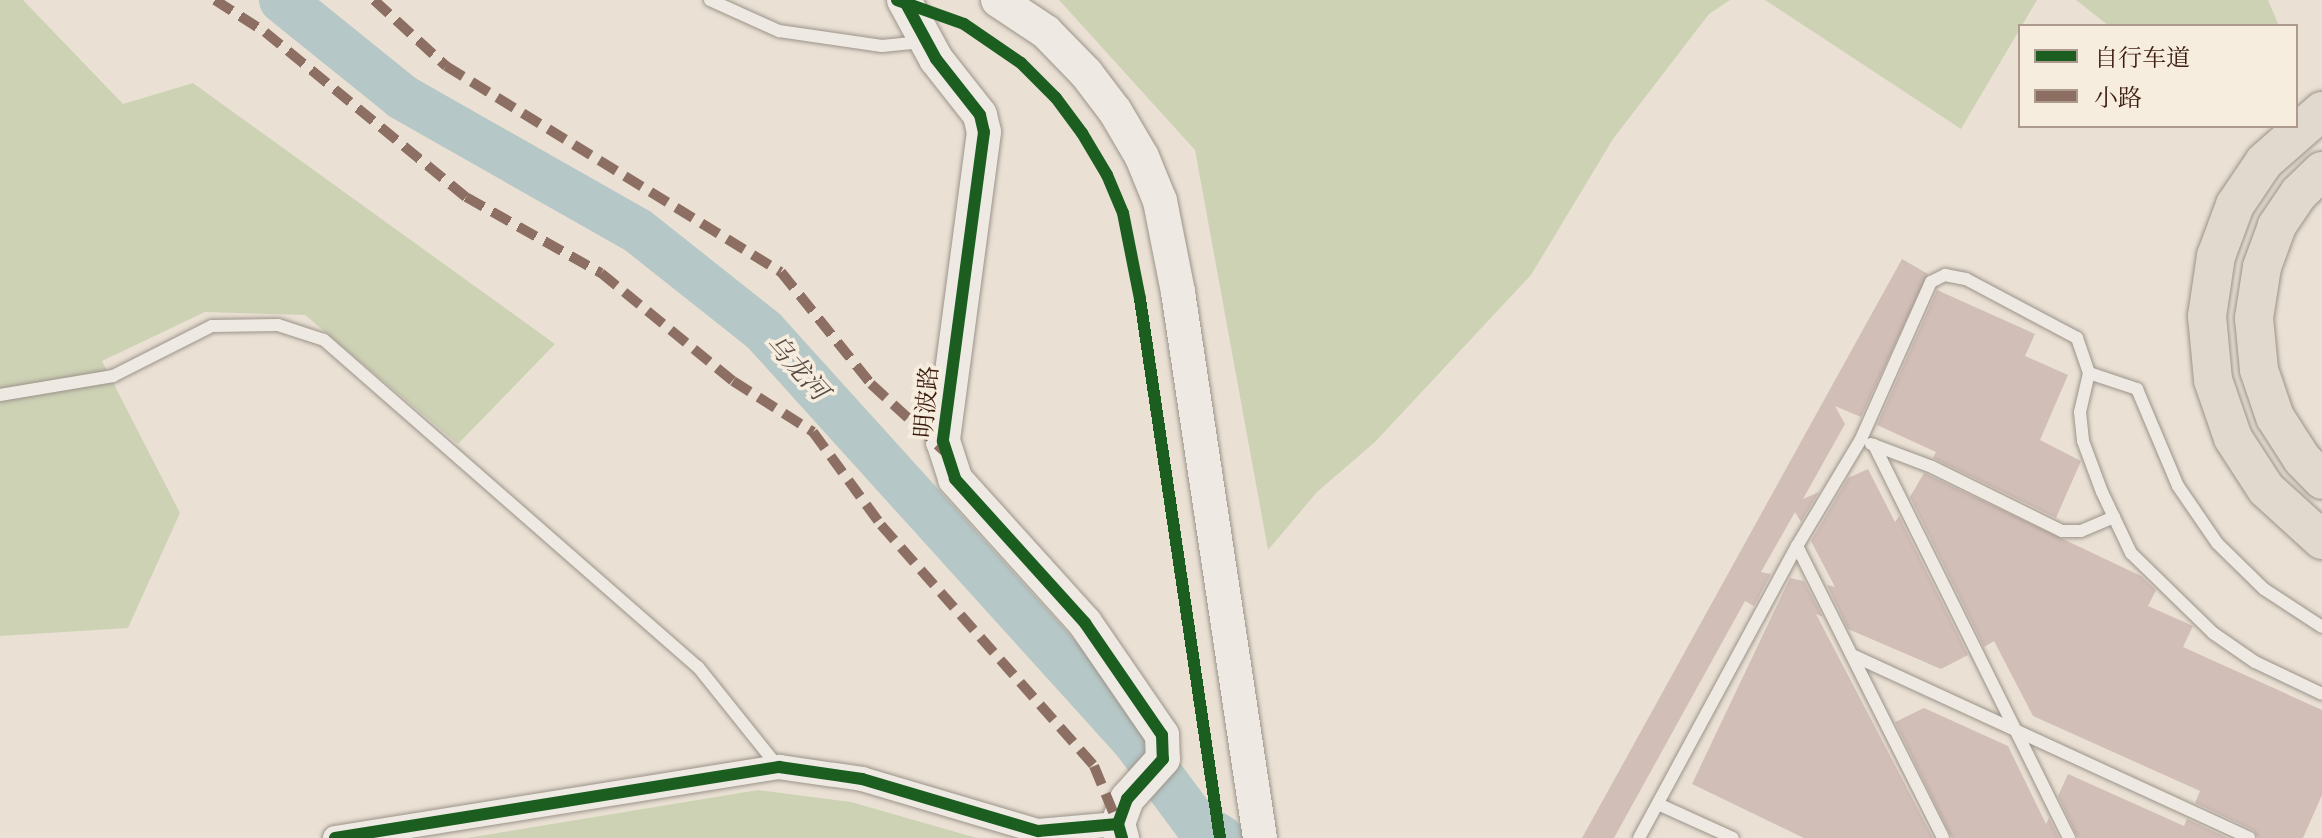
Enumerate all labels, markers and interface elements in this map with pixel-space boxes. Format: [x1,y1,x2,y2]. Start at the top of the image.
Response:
legend [2018,24,2298,128]
text: 自行车道 [2094,44,2190,74]
text: 小路 [2094,84,2142,114]
water label: 乌龙河 [758,329,834,407]
street label: 明波路 [911,365,945,439]

